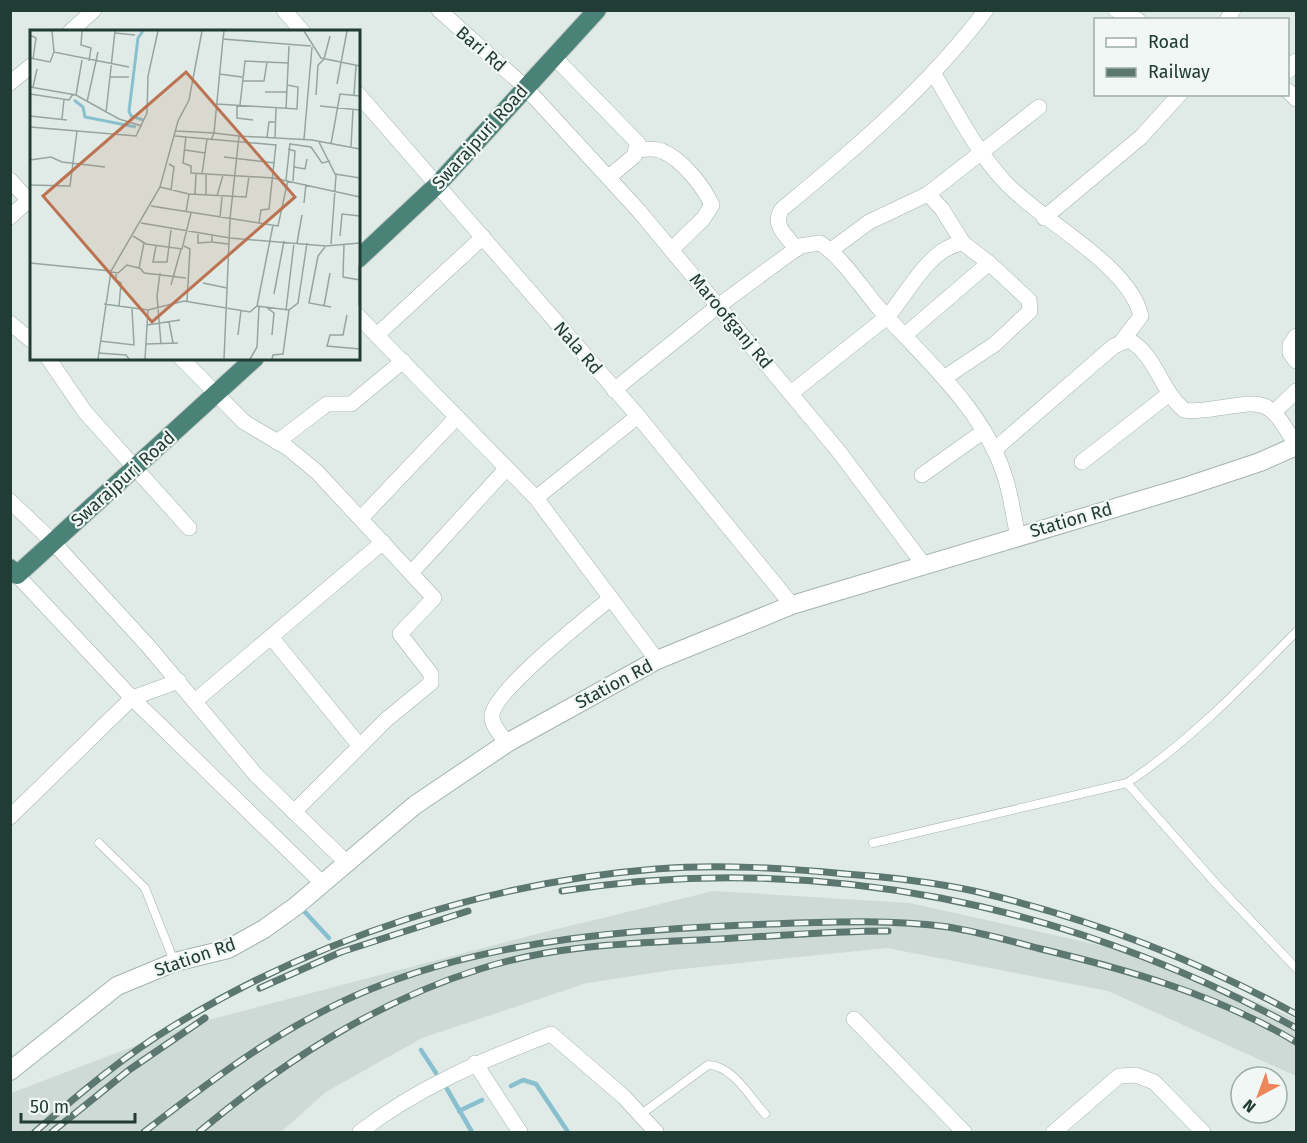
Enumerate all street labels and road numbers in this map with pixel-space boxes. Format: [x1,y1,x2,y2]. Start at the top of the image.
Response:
street label: Bari Rd [452,21,510,77]
street label: Swarajpuri Road [427,80,533,194]
street label: Maroofganj Rd [685,269,777,373]
street label: Nala Rd [549,317,607,379]
street label: Swarajpuri Road [66,426,180,532]
street label: Station Rd [1027,498,1115,542]
street label: Station Rd [571,654,657,714]
street label: Station Rd [151,933,239,981]

